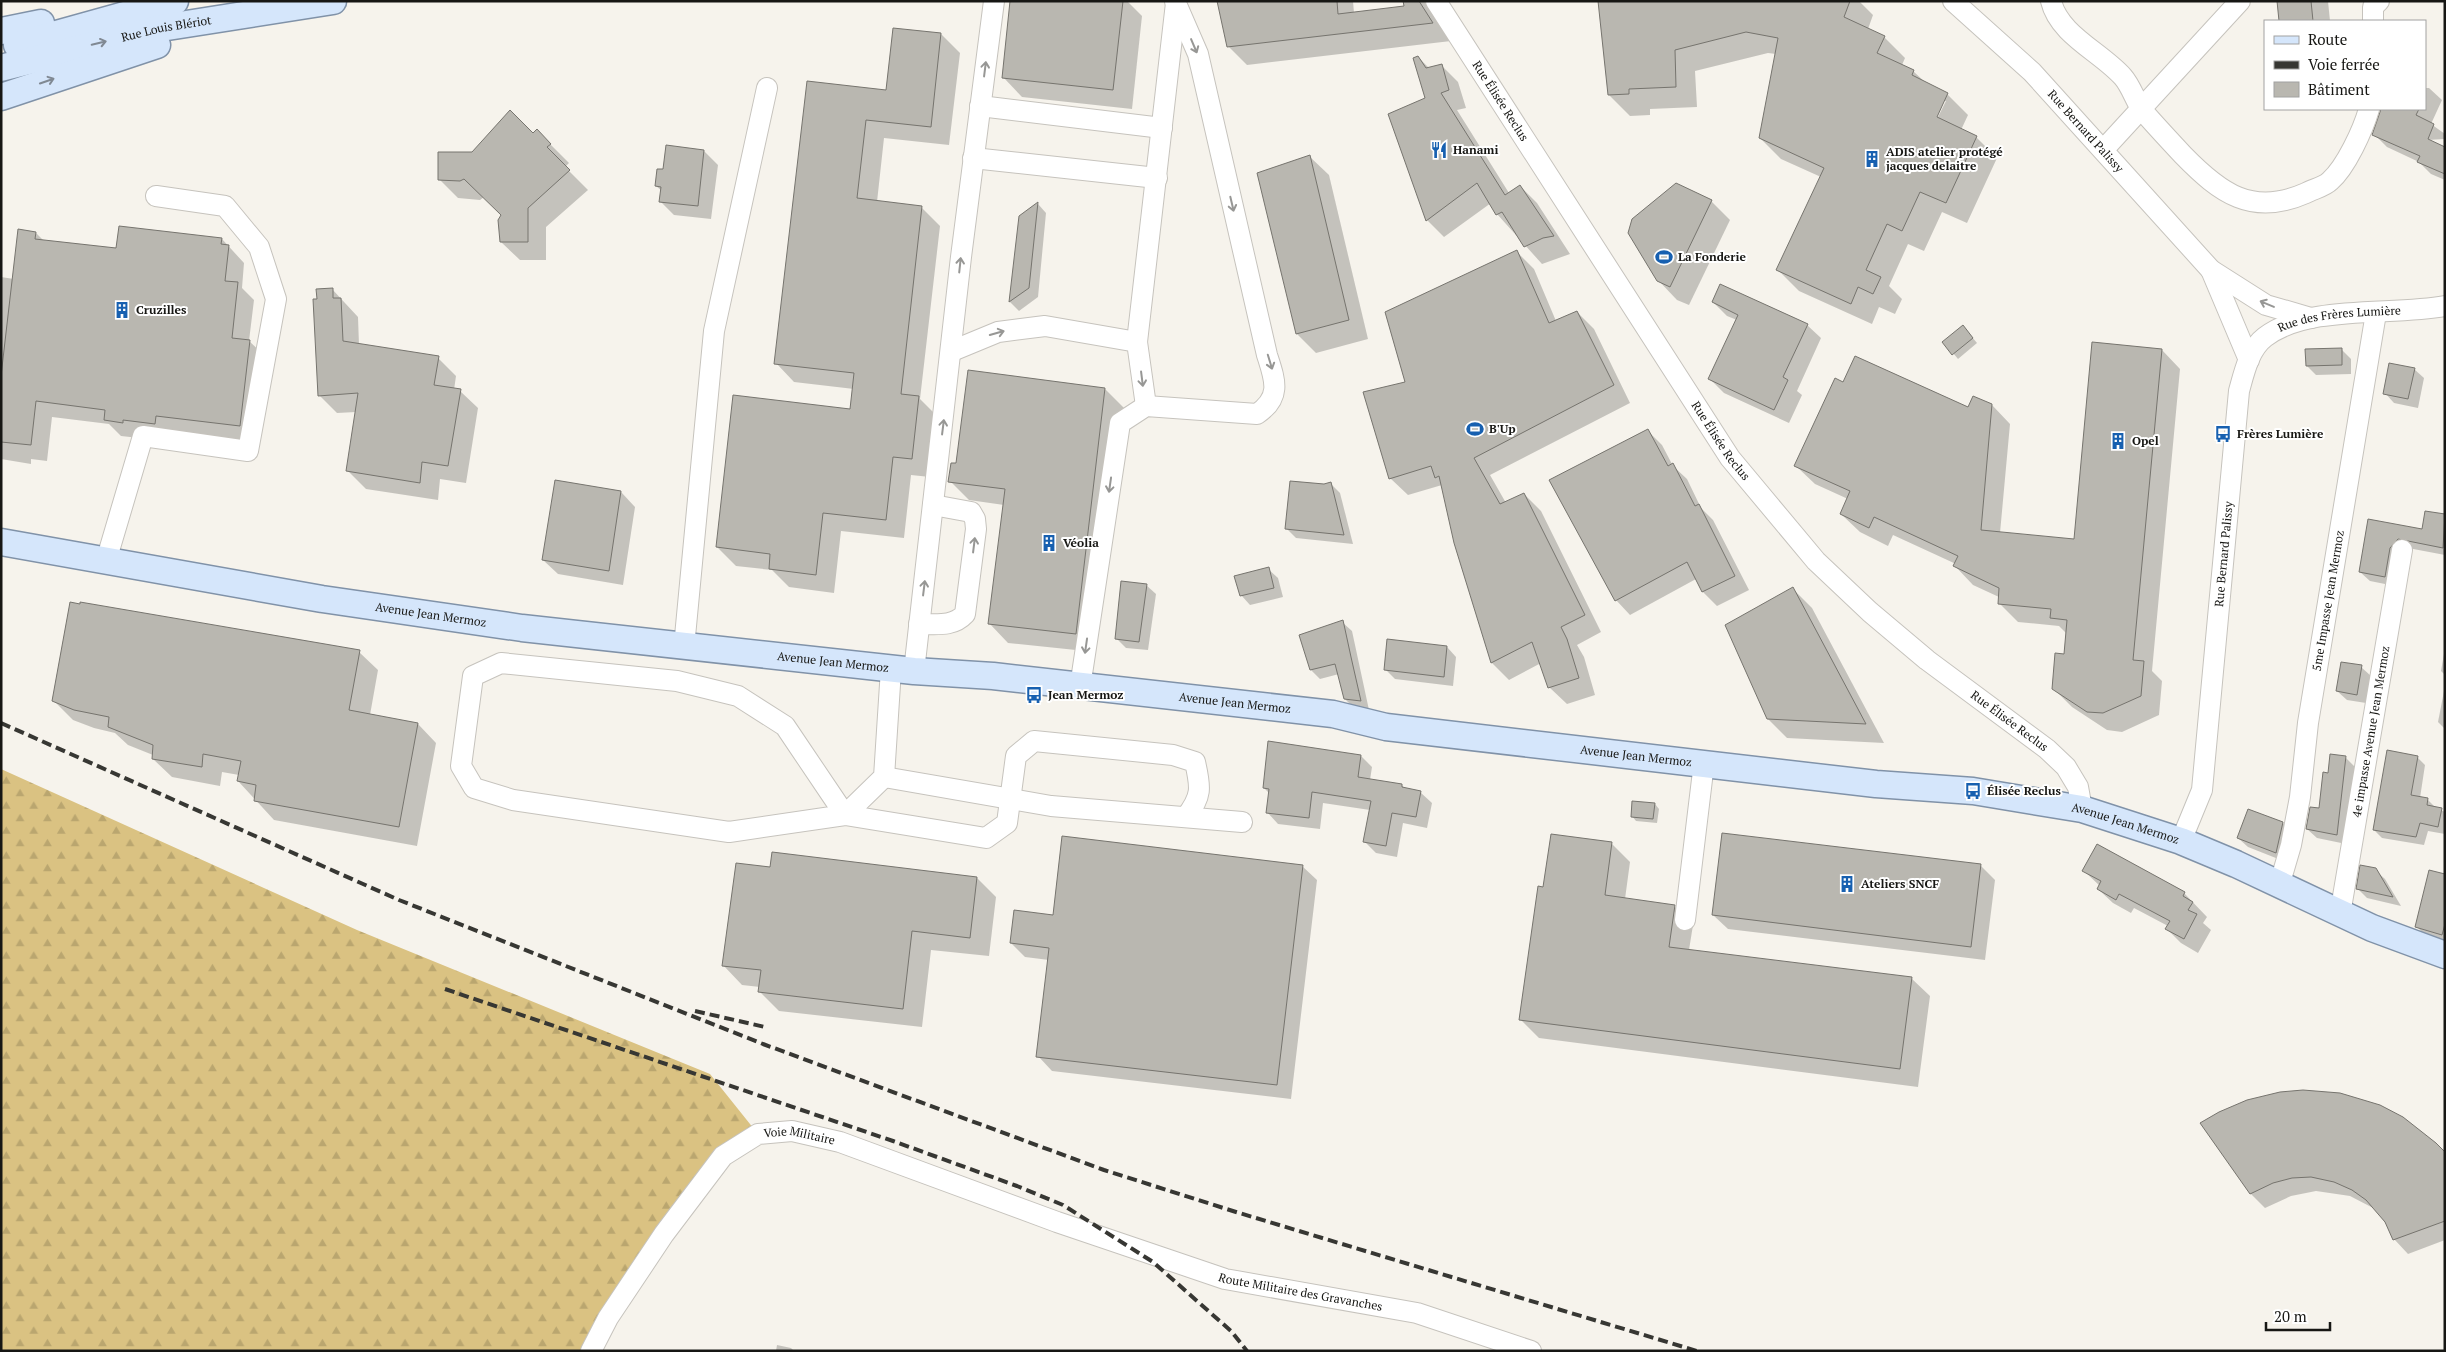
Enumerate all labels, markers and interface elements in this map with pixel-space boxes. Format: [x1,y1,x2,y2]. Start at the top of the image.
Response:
street label: Rue Louis Blériot [120,12,213,45]
legend [2264,20,2426,110]
text: Route [2308,29,2347,49]
one-way arrow [91,38,107,47]
one-way arrow [1190,38,1200,53]
text: Voie ferrée [2308,54,2380,74]
street label: Rue Élisée Reclus [1469,58,1532,144]
one-way arrow [980,62,990,78]
one-way arrow [39,76,55,85]
text: Bâtiment [2308,79,2370,99]
street label: Rue Bernard Palissy [2045,87,2128,176]
restaurant icon: Hanami [1429,140,1449,160]
place label: Hanami [1453,142,1498,157]
place label: ADIS atelier protégé jacques delaitre [1886,144,2003,173]
building icon: ADIS atelier protégé jacques delaitre [1862,149,1882,169]
one-way arrow [1228,195,1237,211]
sports icon: La Fonderie [1654,247,1674,267]
place label: La Fonderie [1678,249,1746,264]
one-way arrow [955,258,965,274]
one-way arrow [2260,299,2275,308]
building icon: Cruzilles [112,300,132,320]
place label: Cruzilles [136,302,187,317]
street label: Rue des Frères Lumière [2275,302,2401,335]
one-way arrow [989,328,1005,338]
one-way arrow [1265,353,1275,369]
one-way arrow [1137,371,1147,387]
street label: Rue Élisée Reclus [1689,398,1753,483]
one-way arrow [938,419,948,435]
sports icon: B'Up [1465,419,1485,439]
place label: B'Up [1489,421,1516,436]
bus stop icon: Frères Lumière [2213,424,2233,444]
place label: Frères Lumière [2237,426,2324,441]
building icon: Opel [2108,431,2128,451]
place label: Opel [2132,433,2159,448]
one-way arrow [1105,477,1115,493]
street label: Rue Bernard Palissy [2211,500,2236,608]
street label: 5me Impasse Jean Mermoz [2309,529,2347,672]
building icon: Véolia [1039,533,1059,553]
place label: Véolia [1063,535,1099,550]
one-way arrow [969,538,979,554]
one-way arrow [919,580,929,596]
street label: Avenue Jean Mermoz [374,599,488,630]
one-way arrow [1081,638,1091,654]
street label: 4e impasse Avenue Jean Mermoz [2349,645,2393,818]
street label: Avenue Jean Mermoz [776,648,890,675]
bus stop icon: Jean Mermoz [1024,685,1044,705]
place label: Jean Mermoz [1048,687,1123,702]
street label: Rue Élisée Reclus [1968,687,2051,754]
street label: Avenue Jean Mermoz [1178,689,1292,716]
street label: Avenue Jean Mermoz [1579,742,1693,770]
bus stop icon: Élisée Reclus [1963,781,1983,801]
place label: Élisée Reclus [1987,783,2062,798]
street label: Avenue Jean Mermoz [2071,799,2181,847]
building icon: Ateliers SNCF [1837,874,1857,894]
place label: Ateliers SNCF [1861,876,1939,891]
street label: Voie Militaire [763,1123,837,1148]
street label: Route Militaire des Gravanches [1217,1269,1384,1314]
scale bar [2266,1300,2330,1332]
text: 20 m [2274,1306,2307,1326]

